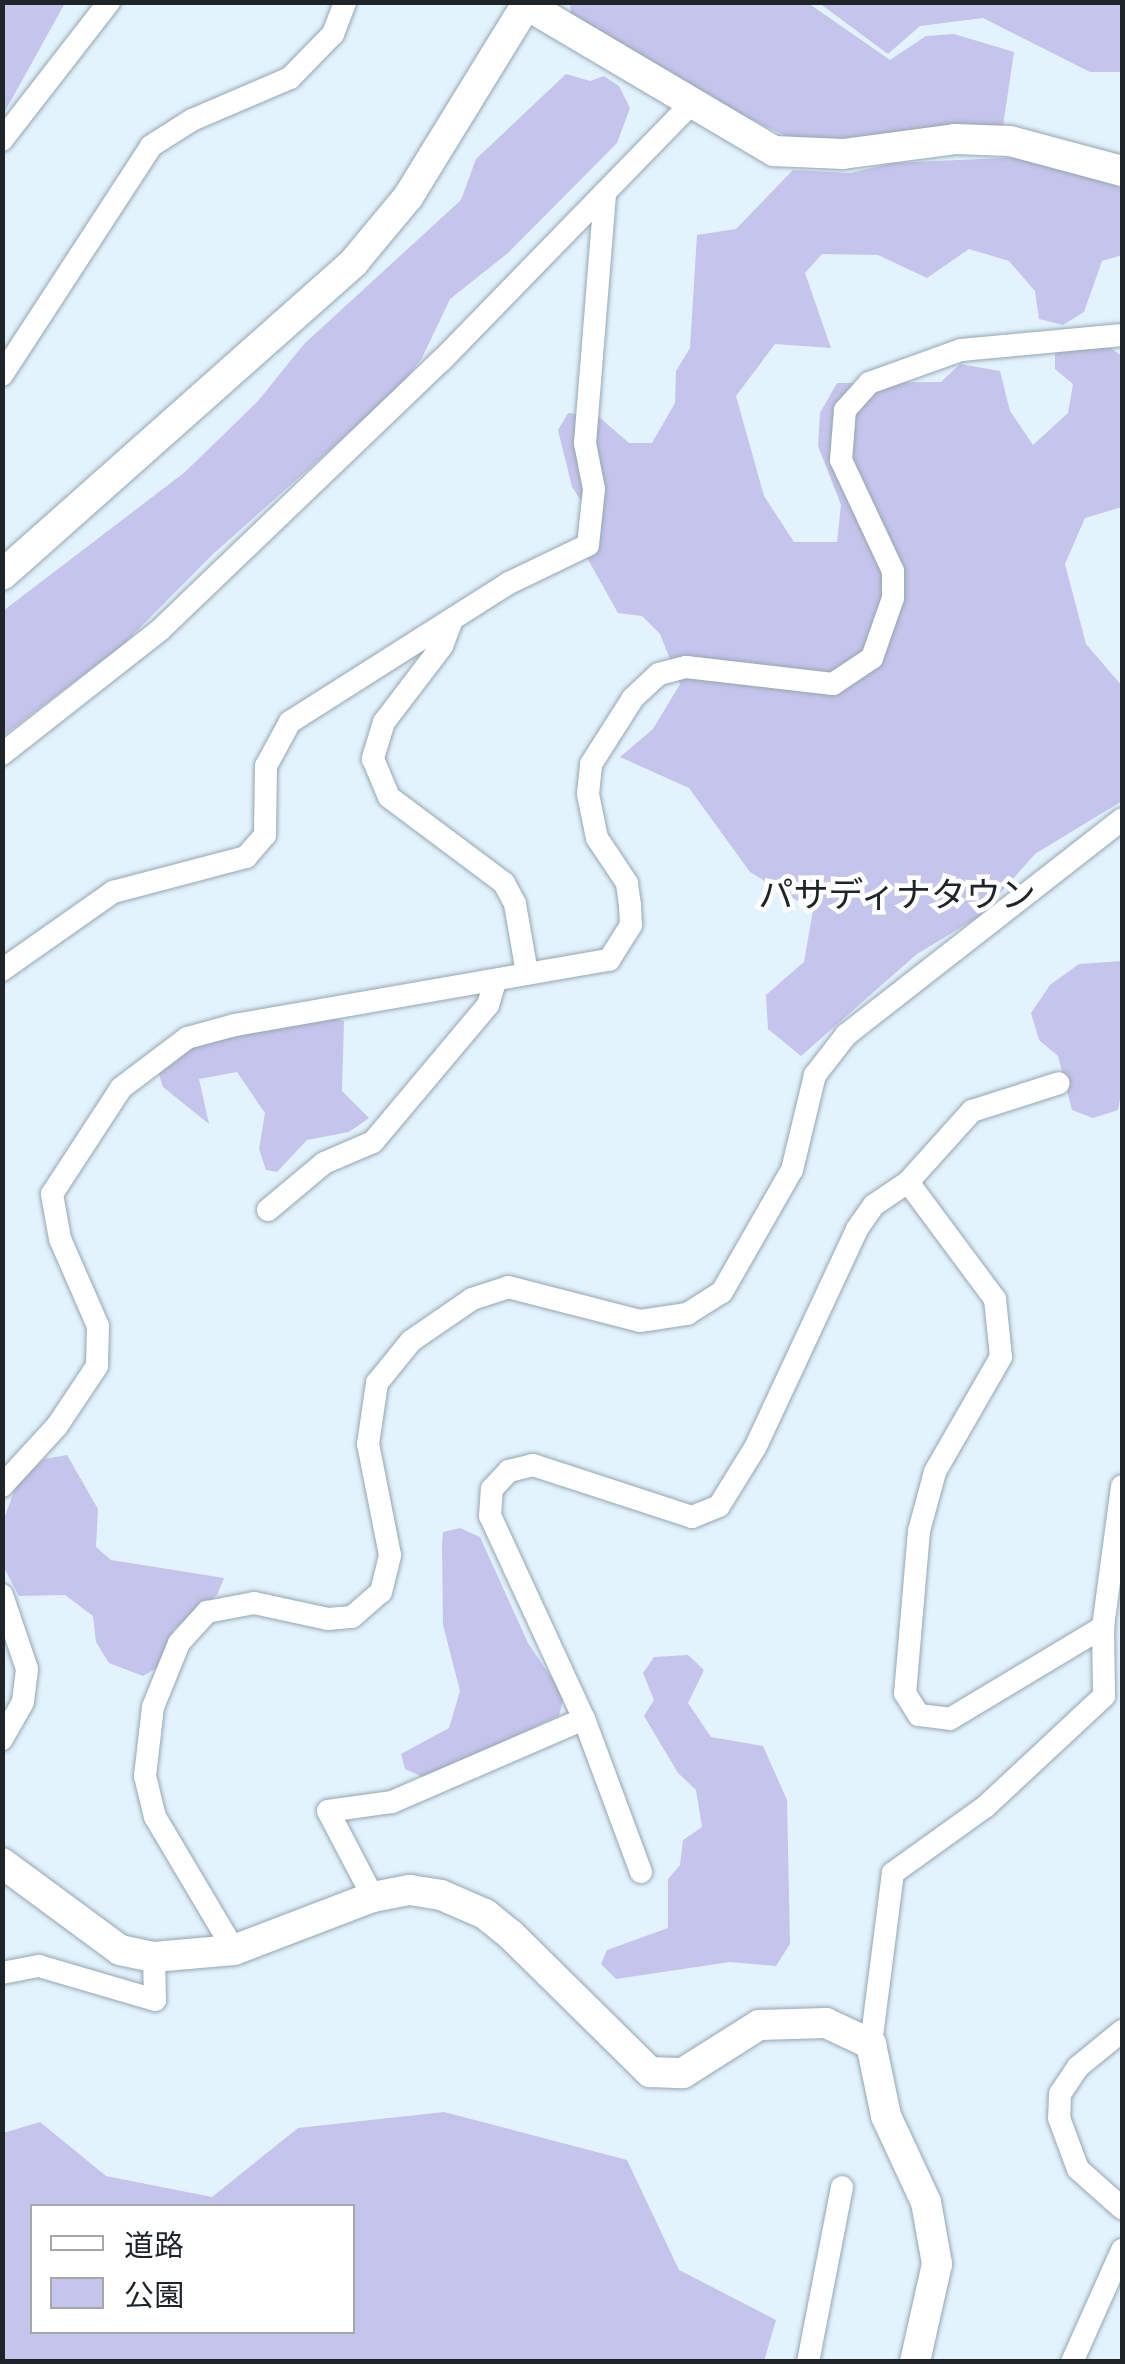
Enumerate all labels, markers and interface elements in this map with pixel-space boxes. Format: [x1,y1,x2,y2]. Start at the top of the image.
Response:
district label: パサディナタウン [757,875,1037,917]
legend [30,2204,355,2334]
text: 道路 [124,2229,184,2262]
text: 公園 [124,2279,184,2312]

